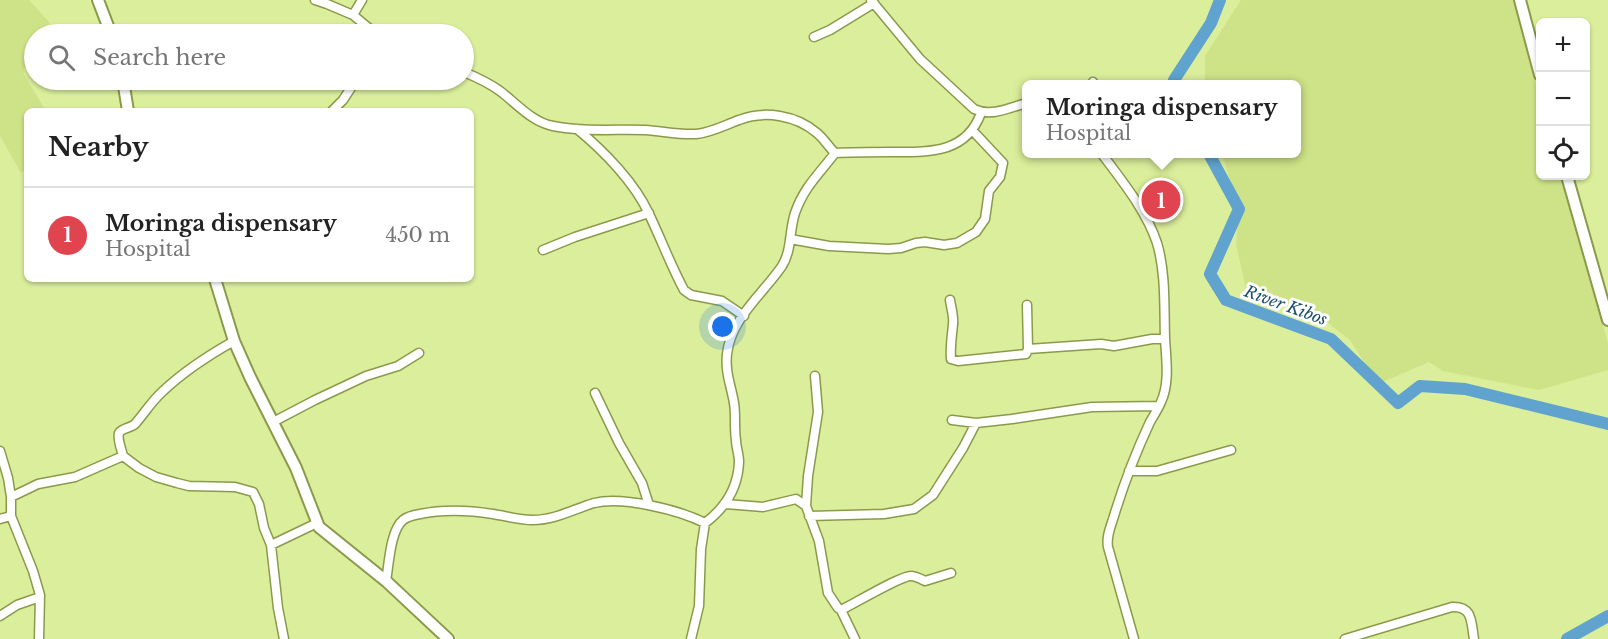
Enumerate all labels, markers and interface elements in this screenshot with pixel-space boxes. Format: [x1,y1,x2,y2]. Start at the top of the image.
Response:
map controls [1536,18,1590,180]
button: + [1536,18,1590,72]
search box [24,24,474,90]
icon: search [45,41,78,74]
text: Search here [93,44,226,71]
button: − [1536,72,1590,126]
popup [1022,80,1301,158]
text: Moringa dispensary [1046,94,1277,121]
text: Hospital [1046,121,1131,145]
button: locate [1536,126,1590,180]
text: Nearby [48,131,149,163]
pin: 1 [1142,178,1180,222]
text: Moringa dispensary [105,210,337,237]
text: 1 [63,223,72,247]
text: 450 m [385,223,450,247]
text: Hospital [105,237,191,261]
water label: River Kibos [1241,280,1330,329]
your location [708,312,737,341]

